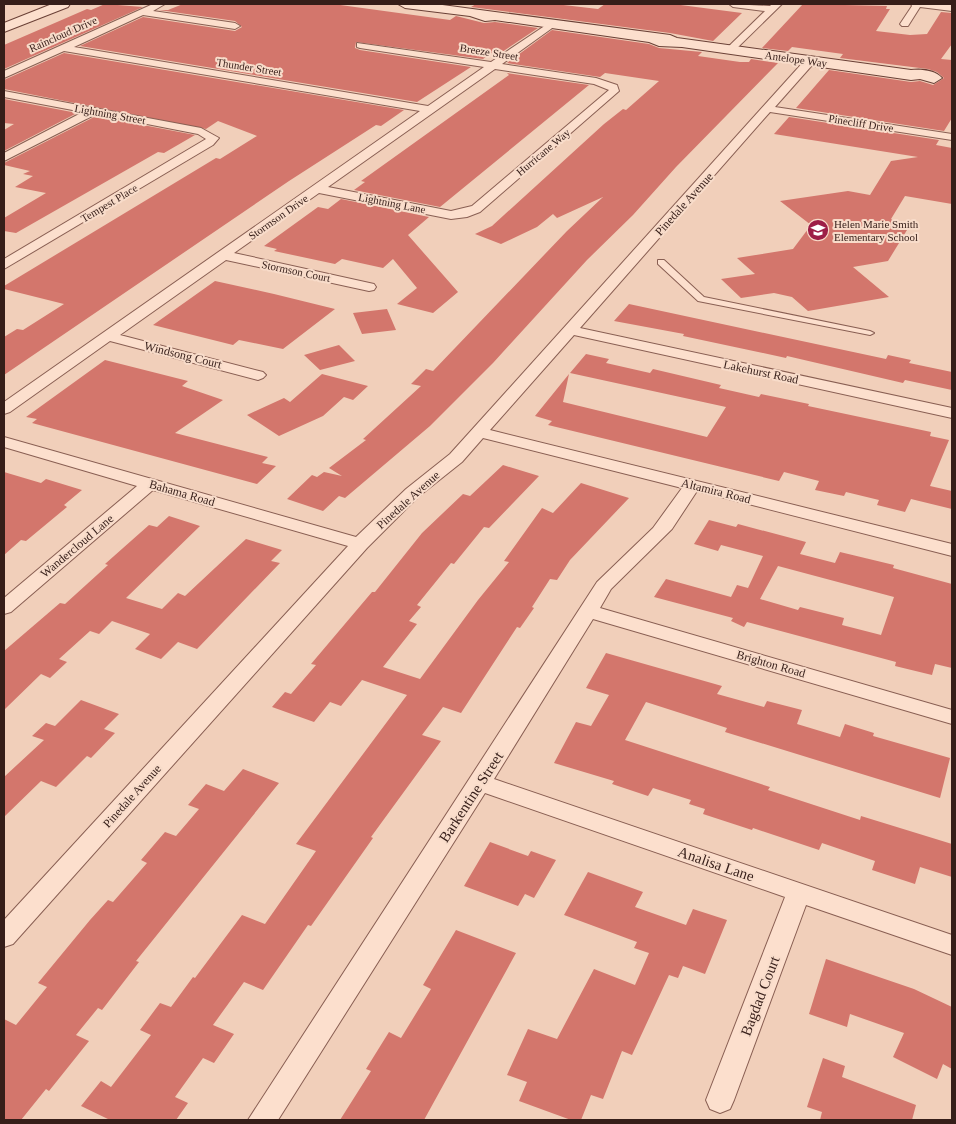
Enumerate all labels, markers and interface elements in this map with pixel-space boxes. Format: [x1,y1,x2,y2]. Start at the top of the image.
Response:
street label: Raincloud Drive [27,14,99,54]
street label: Breeze Street [459,41,519,63]
street label: Antelope Way [764,49,828,69]
street label: Thunder Street [216,56,282,78]
street label: Lightning Street [74,102,146,126]
street label: Pinecliff Drive [828,112,894,134]
street label: Hurricane Way [514,126,573,178]
street label: Pinedale Avenue [652,170,716,238]
street label: Tempest Place [79,181,139,225]
street label: Lightning Lane [357,191,427,215]
street label: Stormson Drive [246,192,310,242]
school or university icon: Helen Marie Smith Elementary School [806,218,830,242]
place label: Helen Marie Smith Elementary School [834,218,919,243]
street label: Stormson Court [261,258,331,284]
street label: Windsong Court [143,339,224,372]
street label: Lakehurst Road [722,357,800,387]
street label: Pinedale Avenue [374,468,442,532]
street label: Altamira Road [680,476,752,506]
street label: Bahama Road [148,477,216,509]
street label: Wandercloud Lane [38,512,116,580]
street label: Brighton Road [735,647,807,681]
street label: Barkentine Street [436,748,507,845]
street label: Pinedale Avenue [100,762,164,830]
street label: Analisa Lane [676,843,757,885]
street label: Bagdad Court [738,953,783,1038]

